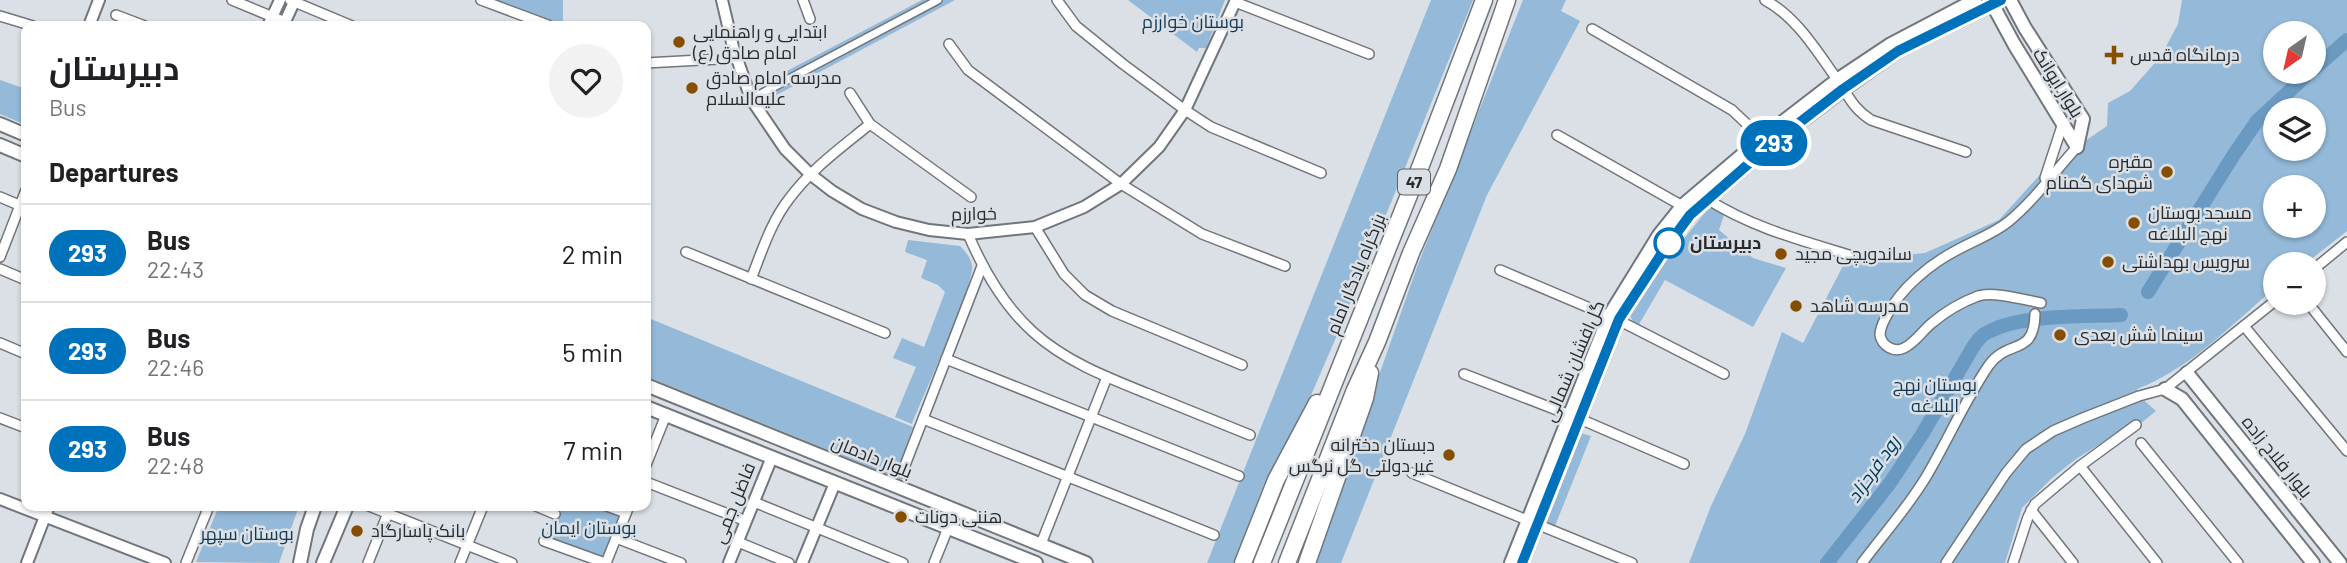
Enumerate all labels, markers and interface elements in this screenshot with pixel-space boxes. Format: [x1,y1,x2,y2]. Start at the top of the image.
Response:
park label: بوستان خوارزم [1142,10,1244,34]
place label: ابتدایی و راهنمایی امام صادق (ع) [692,20,828,65]
north arrow [2263,21,2326,84]
map controls [2263,21,2326,315]
marker: ابتدایی و راهنمایی امام صادق (ع) [671,34,687,50]
street label: بلوار ایوانک [2028,43,2089,122]
place label: درمانگاه قدس [2130,43,2240,66]
button: heart [549,44,623,118]
marker: درمانگاه قدس [2104,45,2124,65]
text: دبیرستان [49,47,179,87]
place label: مدرسه امام صادق علیه‌السلام [706,66,842,111]
marker: مدرسه امام صادق علیه‌السلام [684,80,700,96]
text: Bus [49,93,87,121]
button: layers [2263,98,2326,161]
line badge: 293 [1734,120,1814,166]
text: 293 [1754,128,1794,157]
place label: مقبره شهدای گمنام [2046,150,2153,195]
text: Departures [49,156,179,187]
marker: مقبره شهدای گمنام [2159,164,2175,180]
road number: 47 [1398,170,1430,194]
button: + [2263,175,2326,238]
place label: مسجد بوستان نهج البلاغه [2148,201,2252,246]
street label: خوارزم [951,202,997,226]
street label: بزرگراه یادگار امام [1321,210,1391,338]
marker: مسجد بوستان نهج البلاغه [2126,215,2142,231]
text: Bus [147,224,190,255]
marker: دبیرستان [1654,228,1684,258]
place label: دبیرستان [1690,231,1761,254]
text: 293 [68,238,107,267]
text: 2 min [562,238,623,269]
place label: ساندویچی مجید [1795,242,1912,266]
marker: ساندویچی مجید [1773,246,1789,262]
place label: سرویس بهداشتی [2122,250,2250,273]
button: − [2263,252,2326,315]
marker: سرویس بهداشتی [2100,254,2116,270]
text: 22:43 [147,255,204,283]
place label: مدرسه شاهد [1810,294,1909,317]
street label: گل‌افشان شمالی [1538,296,1610,425]
marker: مدرسه شاهد [1788,298,1804,314]
text: Bus [147,322,190,353]
place label: سینما شش بعدی [2074,323,2203,346]
marker: سینما شش بعدی [2052,327,2068,343]
text: 293 [68,336,107,365]
text: 5 min [562,336,623,367]
text: 22:46 [147,353,204,381]
park label: بوستان نهج البلاغه [1893,373,1977,416]
street label: بلوار فلاح زاده [2236,411,2318,503]
text: Bus [147,420,190,451]
water label: رود فرحزاد [1841,429,1906,507]
street label: بلوار دادمان [828,430,916,483]
place label: دبستان دخترانه غیر دولتی گل نرگس [1289,433,1435,477]
text: 293 [68,434,107,463]
text: 7 min [563,434,623,465]
marker: دبستان دخترانه غیر دولتی گل نرگس [1441,447,1457,463]
text: 22:48 [147,451,204,479]
street label: فاضل جمی [707,459,760,547]
place label: هننی دونات [915,505,1002,528]
marker: هننی دونات [893,509,909,525]
park label: بوستان ایمان [541,516,637,539]
place label: بانک پاسارگاد [371,519,465,543]
park label: بوستان سپهر [199,522,294,545]
marker: بانک پاسارگاد [349,523,365,539]

